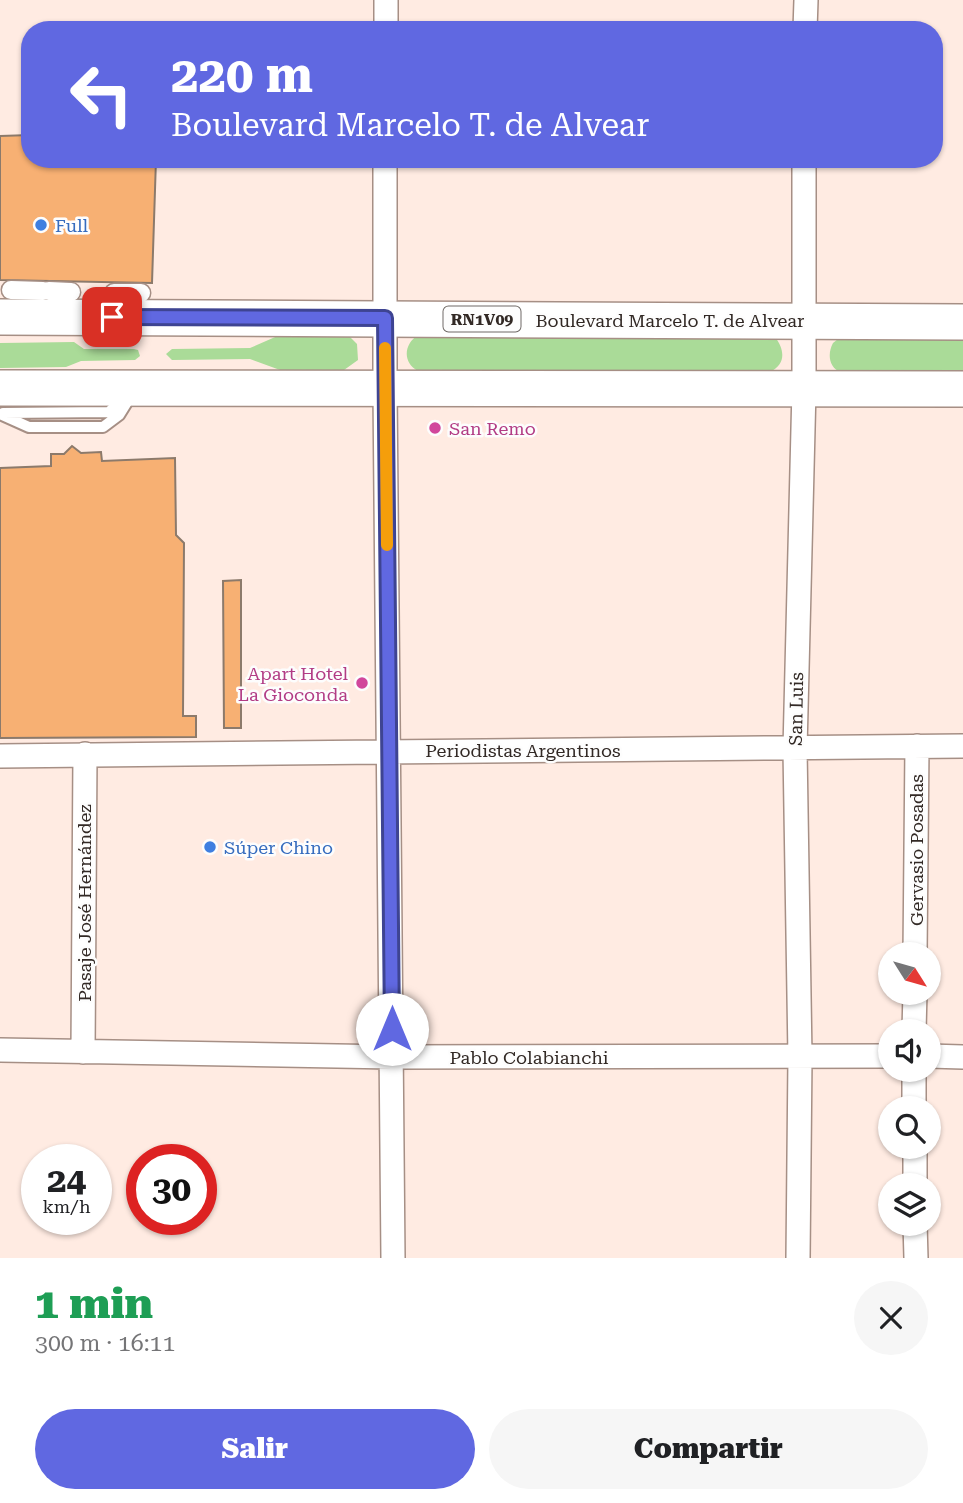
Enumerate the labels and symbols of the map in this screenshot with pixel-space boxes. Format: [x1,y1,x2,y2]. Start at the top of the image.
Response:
place label: Full [55,215,89,236]
marker: Full [33,217,49,233]
pin [82,287,142,347]
road number: RN1V09 [444,306,520,332]
street label: Boulevard Marcelo T. de Alvear [535,310,805,331]
place label: San Remo [449,418,536,439]
marker: San Remo [427,420,443,436]
place label: Apart Hotel La Gioconda [238,663,348,705]
street label: San Luis [785,672,807,746]
marker: Apart Hotel La Gioconda [354,675,370,691]
street label: Periodistas Argentinos [425,740,621,761]
street label: Gervasio Posadas [906,774,927,926]
street label: Pasaje José Hernández [74,804,95,1002]
place label: Súper Chino [224,837,333,858]
marker: Súper Chino [202,839,218,855]
north arrow [878,942,942,1004]
position arrow [355,992,429,1066]
street label: Pablo Colabianchi [449,1047,609,1068]
speed limit sign: 30 [126,1144,217,1235]

